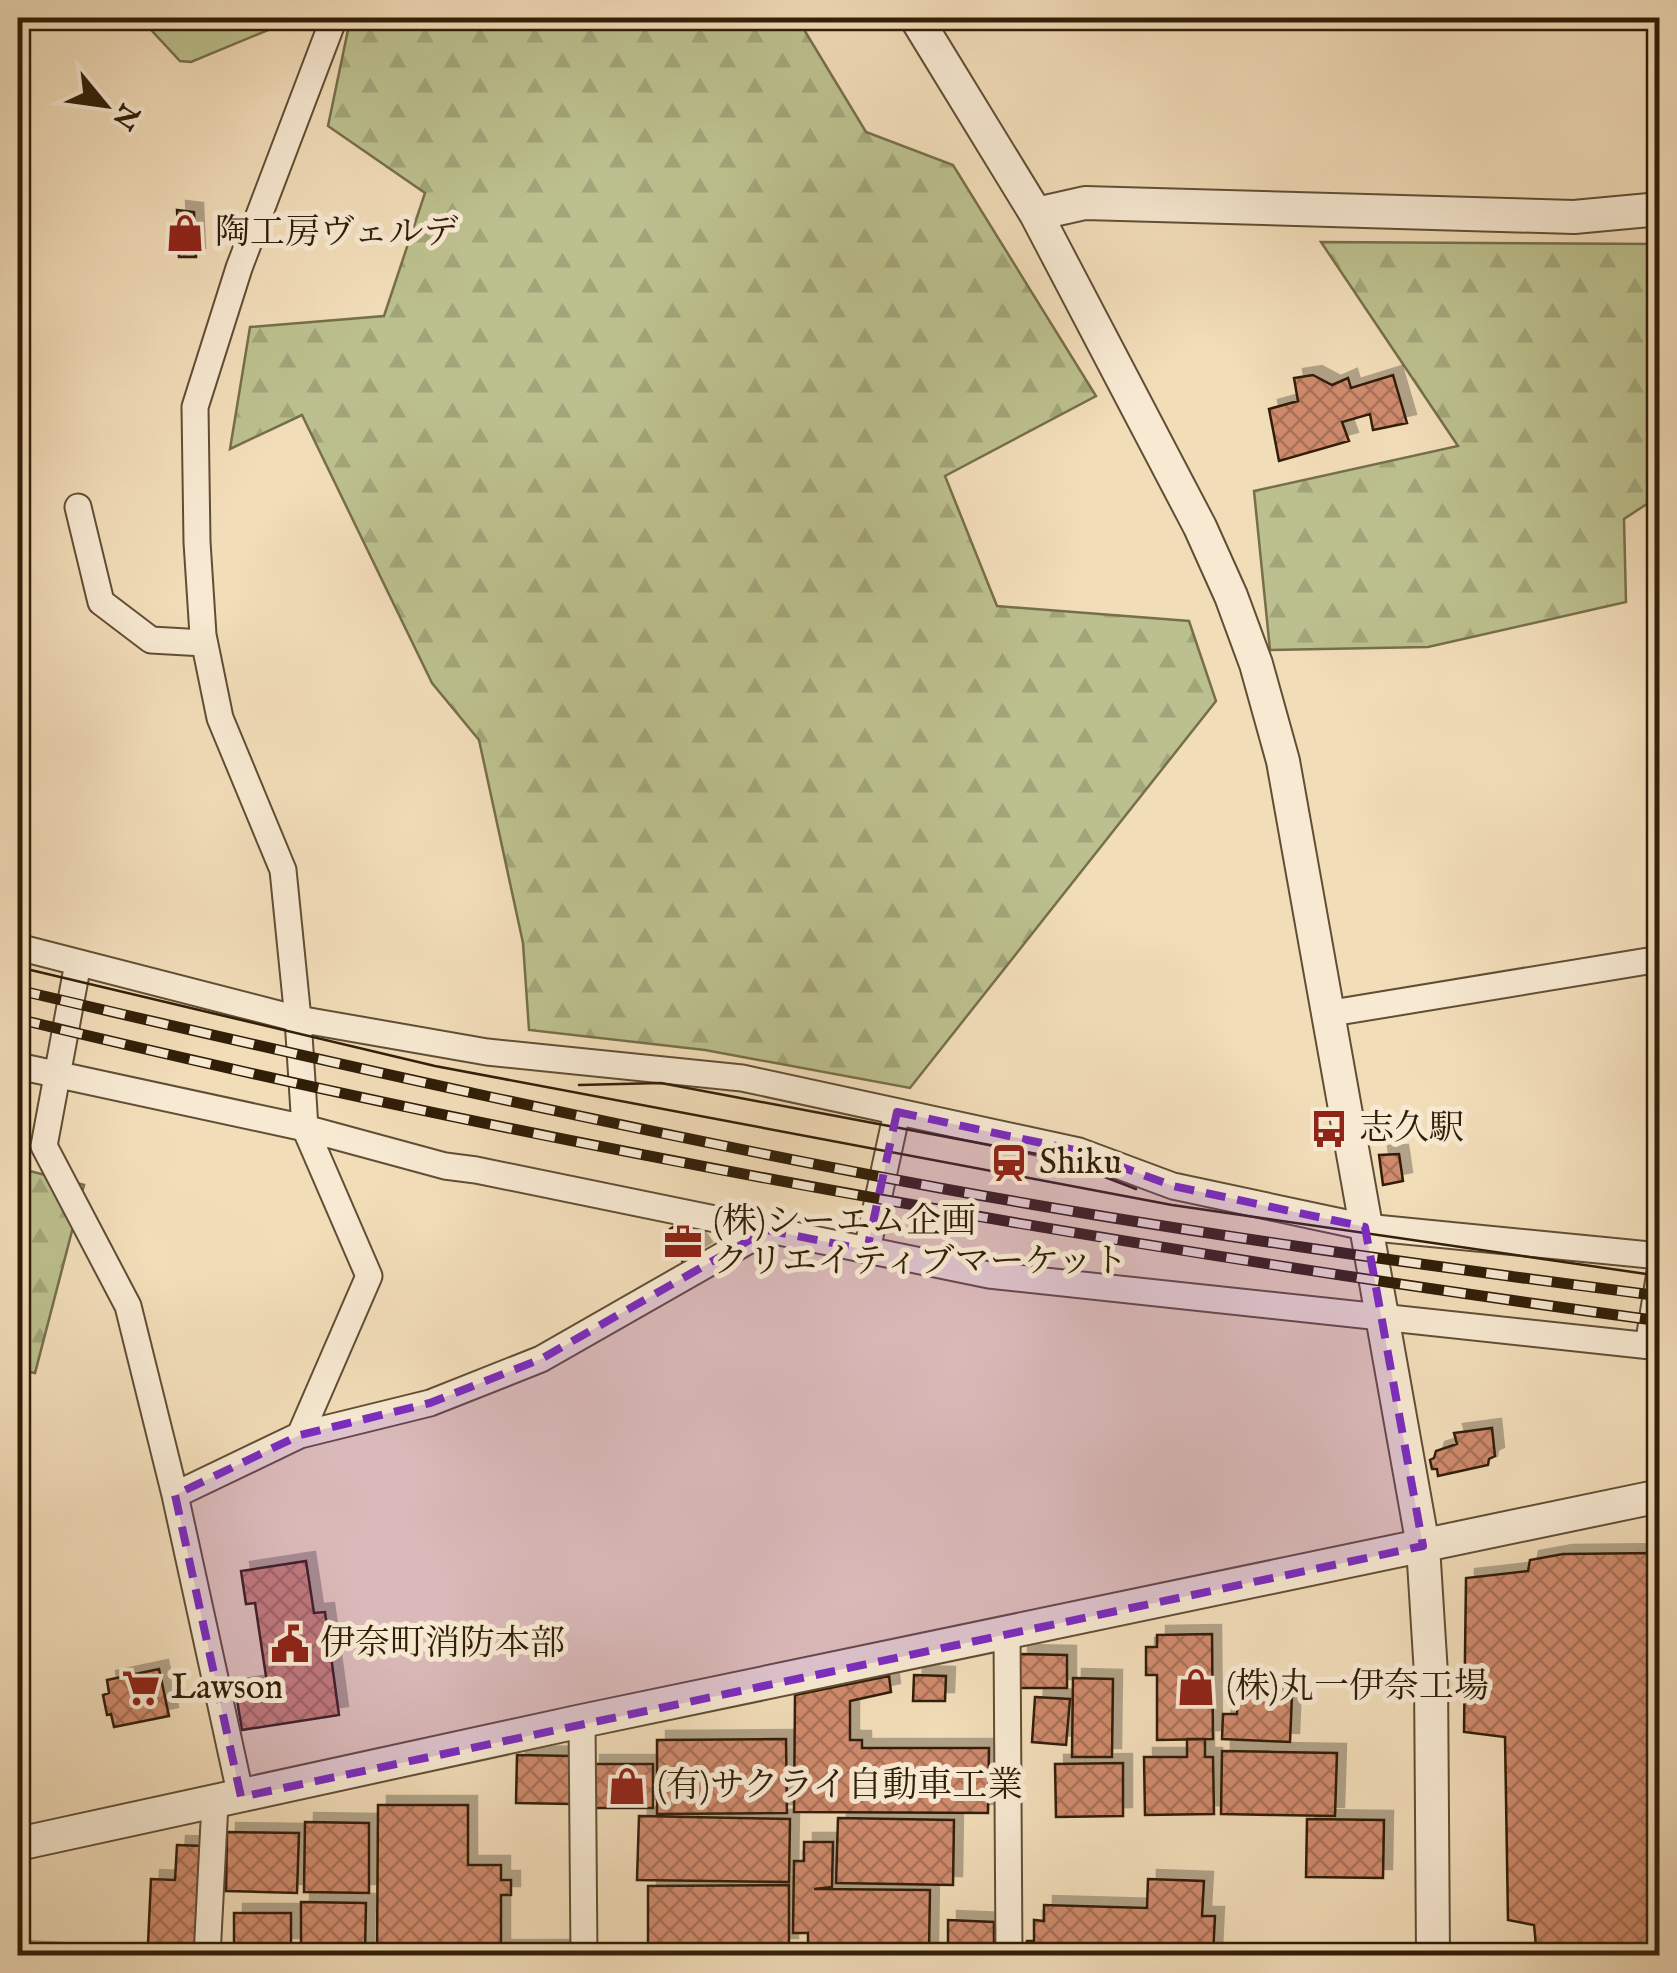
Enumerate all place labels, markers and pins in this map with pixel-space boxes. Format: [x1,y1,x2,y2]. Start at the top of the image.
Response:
place label: 陶工房ヴェルデ [215,211,459,256]
shop icon: 陶工房ヴェルデ [164,212,206,254]
place label: 志久駅 [1359,1107,1464,1152]
bus stop icon: 志久駅 [1308,1108,1350,1150]
place label: Shiku [1039,1141,1122,1186]
station icon: Shiku [988,1142,1030,1184]
place label: (株)シーエム企画 クリエイティブマーケット [713,1200,1128,1285]
office icon: (株)シーエム企画 クリエイティブマーケット [662,1221,704,1263]
place label: 伊奈町消防本部 [320,1622,565,1667]
public building icon: 伊奈町消防本部 [269,1623,311,1665]
place label: (株)丸一伊奈工場 [1226,1665,1489,1710]
place label: Lawson [171,1666,283,1711]
shop icon: (株)丸一伊奈工場 [1175,1666,1217,1708]
supermarket icon: Lawson [120,1667,162,1709]
place label: (有)サクライ自動車工業 [657,1764,1022,1809]
shop icon: (有)サクライ自動車工業 [606,1765,648,1807]

